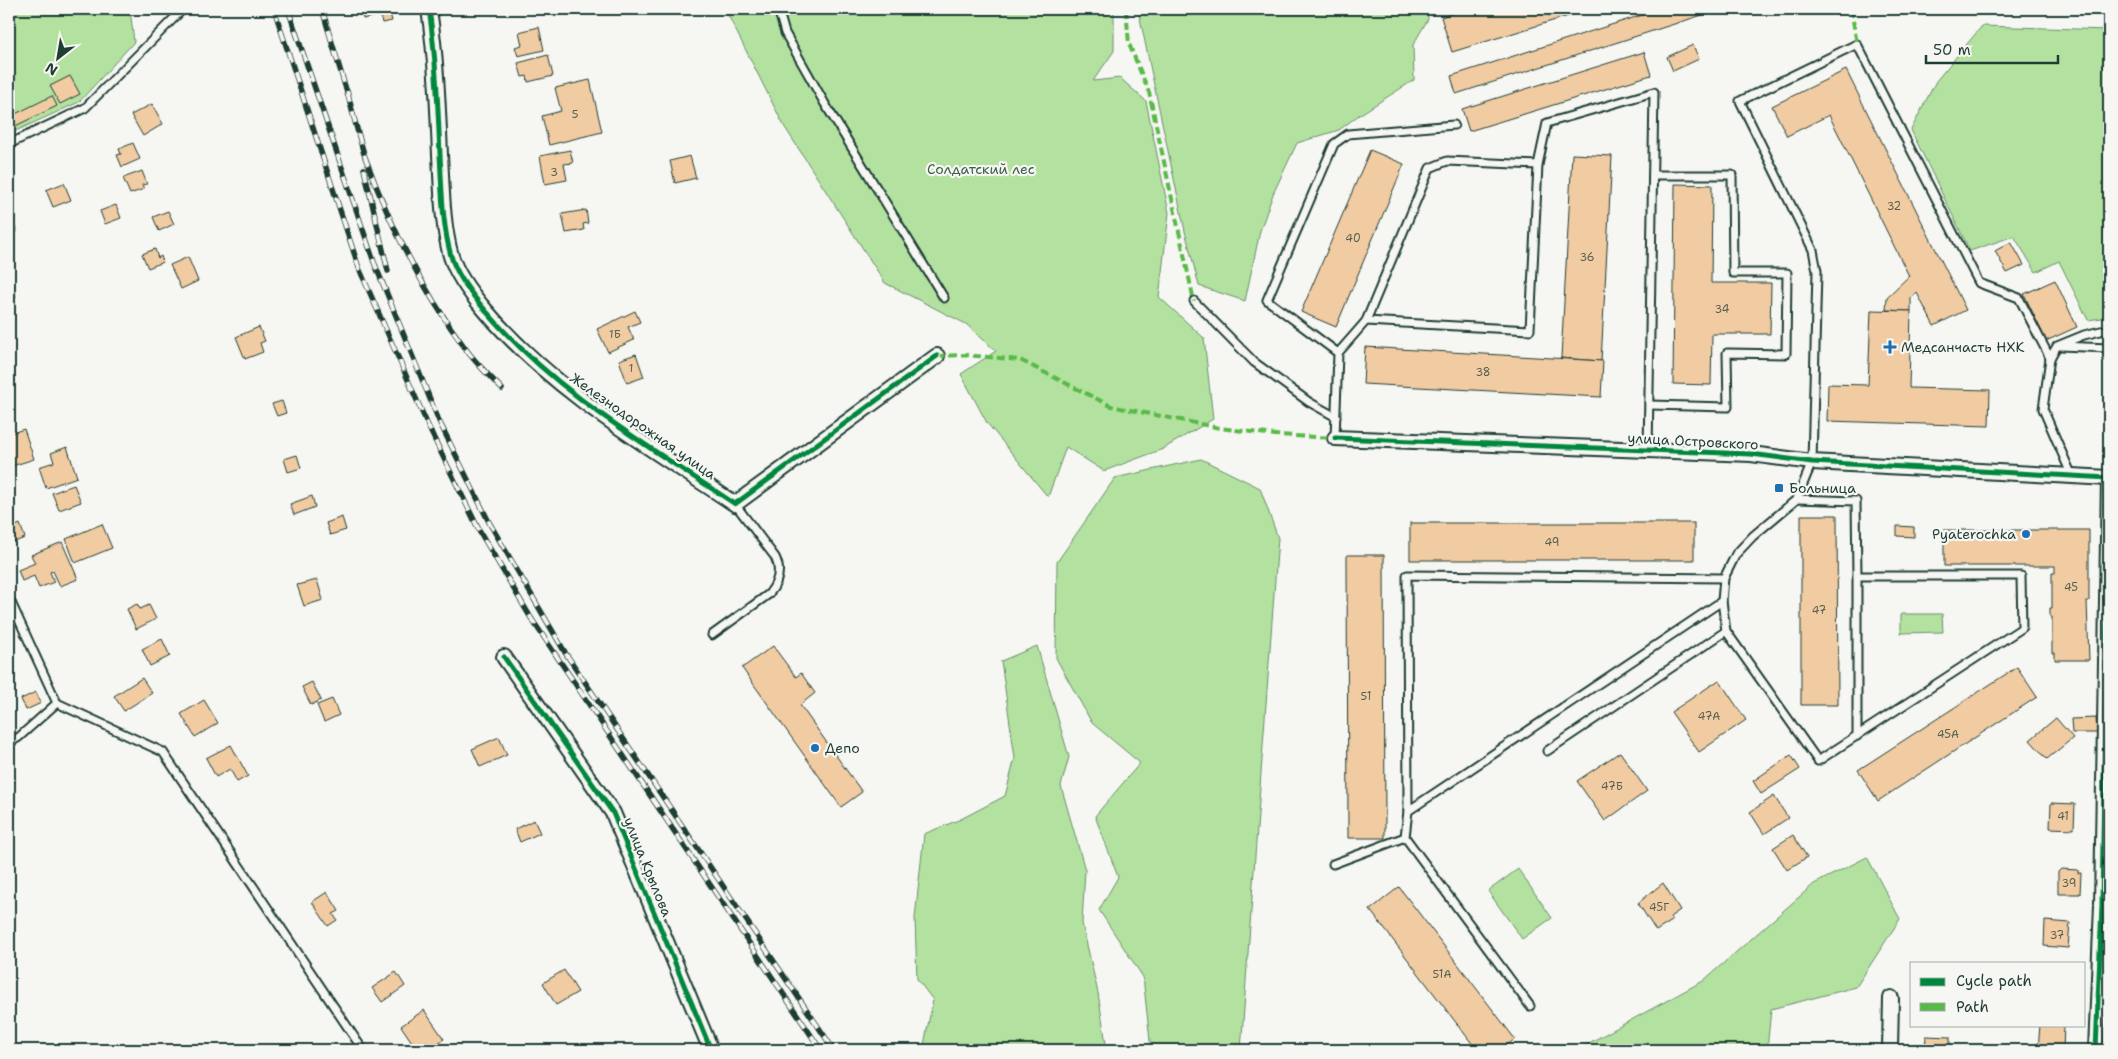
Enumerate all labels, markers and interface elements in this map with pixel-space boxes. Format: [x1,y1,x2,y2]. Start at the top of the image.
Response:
north arrow [32,32,82,82]
scale bar [1926,32,2058,64]
text: 50 m [1933,40,1971,60]
text: N [42,59,61,80]
house number: 5 [572,107,579,122]
park label: Солдатский лес [927,160,1035,178]
house number: 3 [550,165,558,180]
house number: 32 [1887,199,1901,214]
house number: 40 [1345,231,1361,246]
house number: 36 [1579,250,1595,265]
house number: 34 [1715,302,1730,317]
house number: 1Б [609,327,621,342]
place label: Медсанчасть НХК [1901,338,2025,356]
marker: Медсанчасть НХК [1883,340,1897,354]
house number: 1 [629,361,633,376]
house number: 38 [1475,365,1491,380]
street label: Железнодорожная улица [567,369,720,483]
street label: улица Островского [1627,429,1759,453]
place label: Больница [1789,479,1856,497]
marker: Больница [1773,482,1785,494]
place label: Pyaterochka [1932,525,2016,543]
marker: Pyaterochka [2020,528,2032,540]
house number: 49 [1545,535,1559,550]
house number: 45 [2064,580,2078,595]
house number: 47 [1812,603,1827,618]
house number: 51 [1361,689,1371,704]
house number: 47А [1698,709,1720,724]
house number: 45А [1937,727,1959,742]
place label: Депо [825,739,860,757]
marker: Депо [809,742,821,754]
house number: 47Б [1601,779,1623,794]
house number: 41 [2057,809,2069,824]
street label: улица Крылова [620,815,676,920]
house number: 39 [2062,876,2076,891]
house number: 45Г [1649,900,1669,915]
house number: 37 [2050,928,2065,943]
legend [1910,962,2086,1026]
house number: 51А [1433,967,1451,982]
text: Cycle path [1956,971,2032,991]
text: Path [1956,997,1989,1017]

